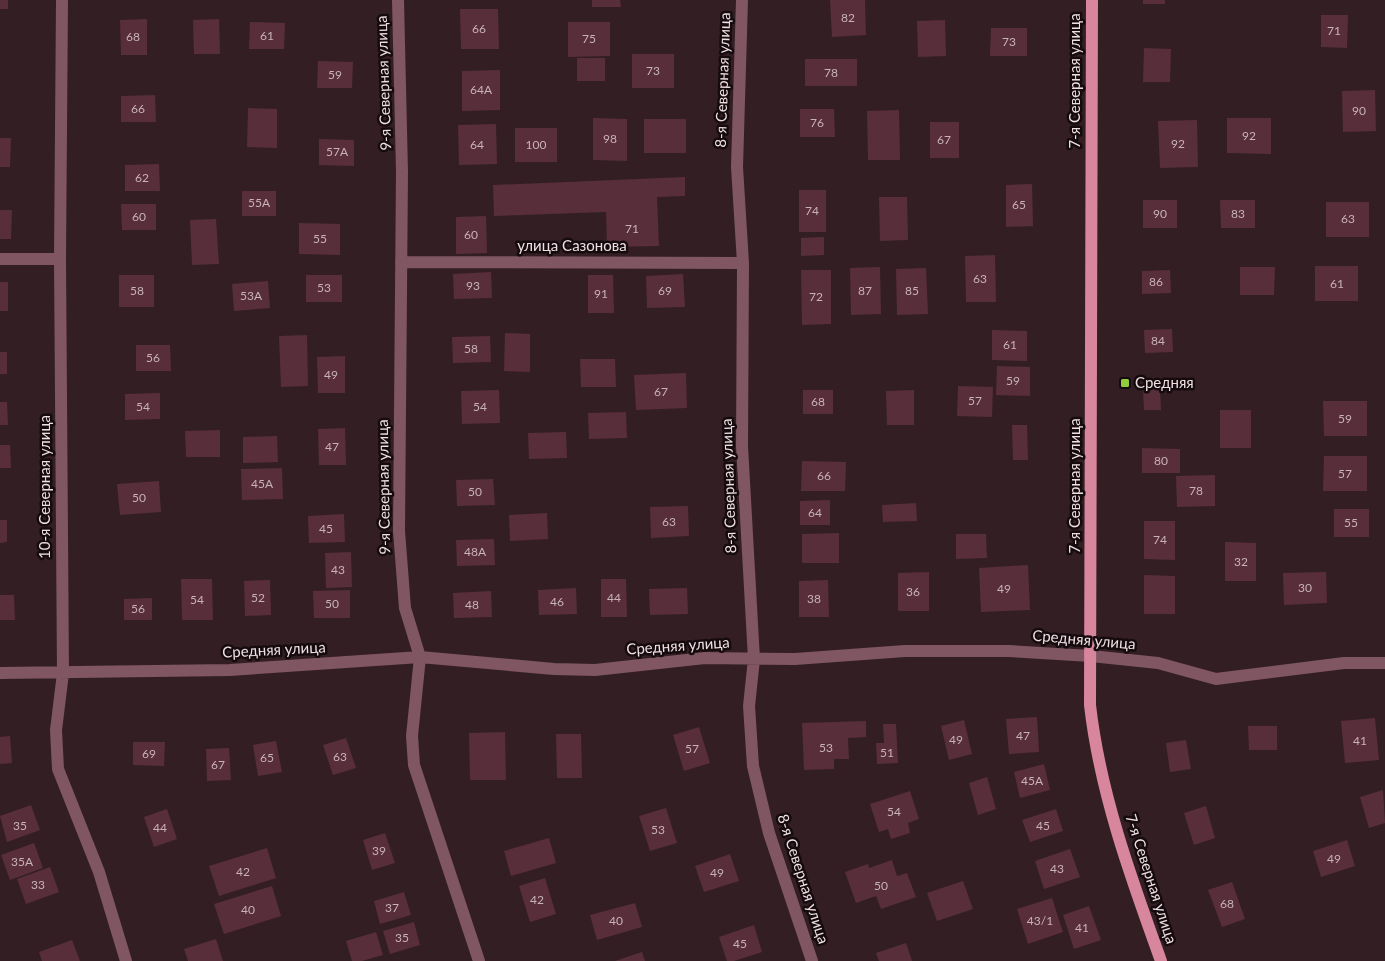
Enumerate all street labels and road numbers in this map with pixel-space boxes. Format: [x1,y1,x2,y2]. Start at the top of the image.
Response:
street label: 8-я Северная улица [711,12,733,148]
street label: 7-я Северная улица [1065,13,1083,149]
street label: 9-я Северная улица [372,15,394,151]
street label: улица Сазонова [517,236,627,254]
street label: 10-я Северная улица [35,415,53,559]
street label: 8-я Северная улица [717,418,739,554]
street label: 7-я Северная улица [1065,418,1083,554]
street label: 9-я Северная улица [373,419,393,555]
street label: Средняя улица [1032,626,1136,652]
street label: Средняя улица [626,632,730,658]
street label: Средняя улица [222,637,326,661]
street label: 8-я Северная улица [775,812,833,946]
street label: 7-я Северная улица [1123,812,1181,946]

